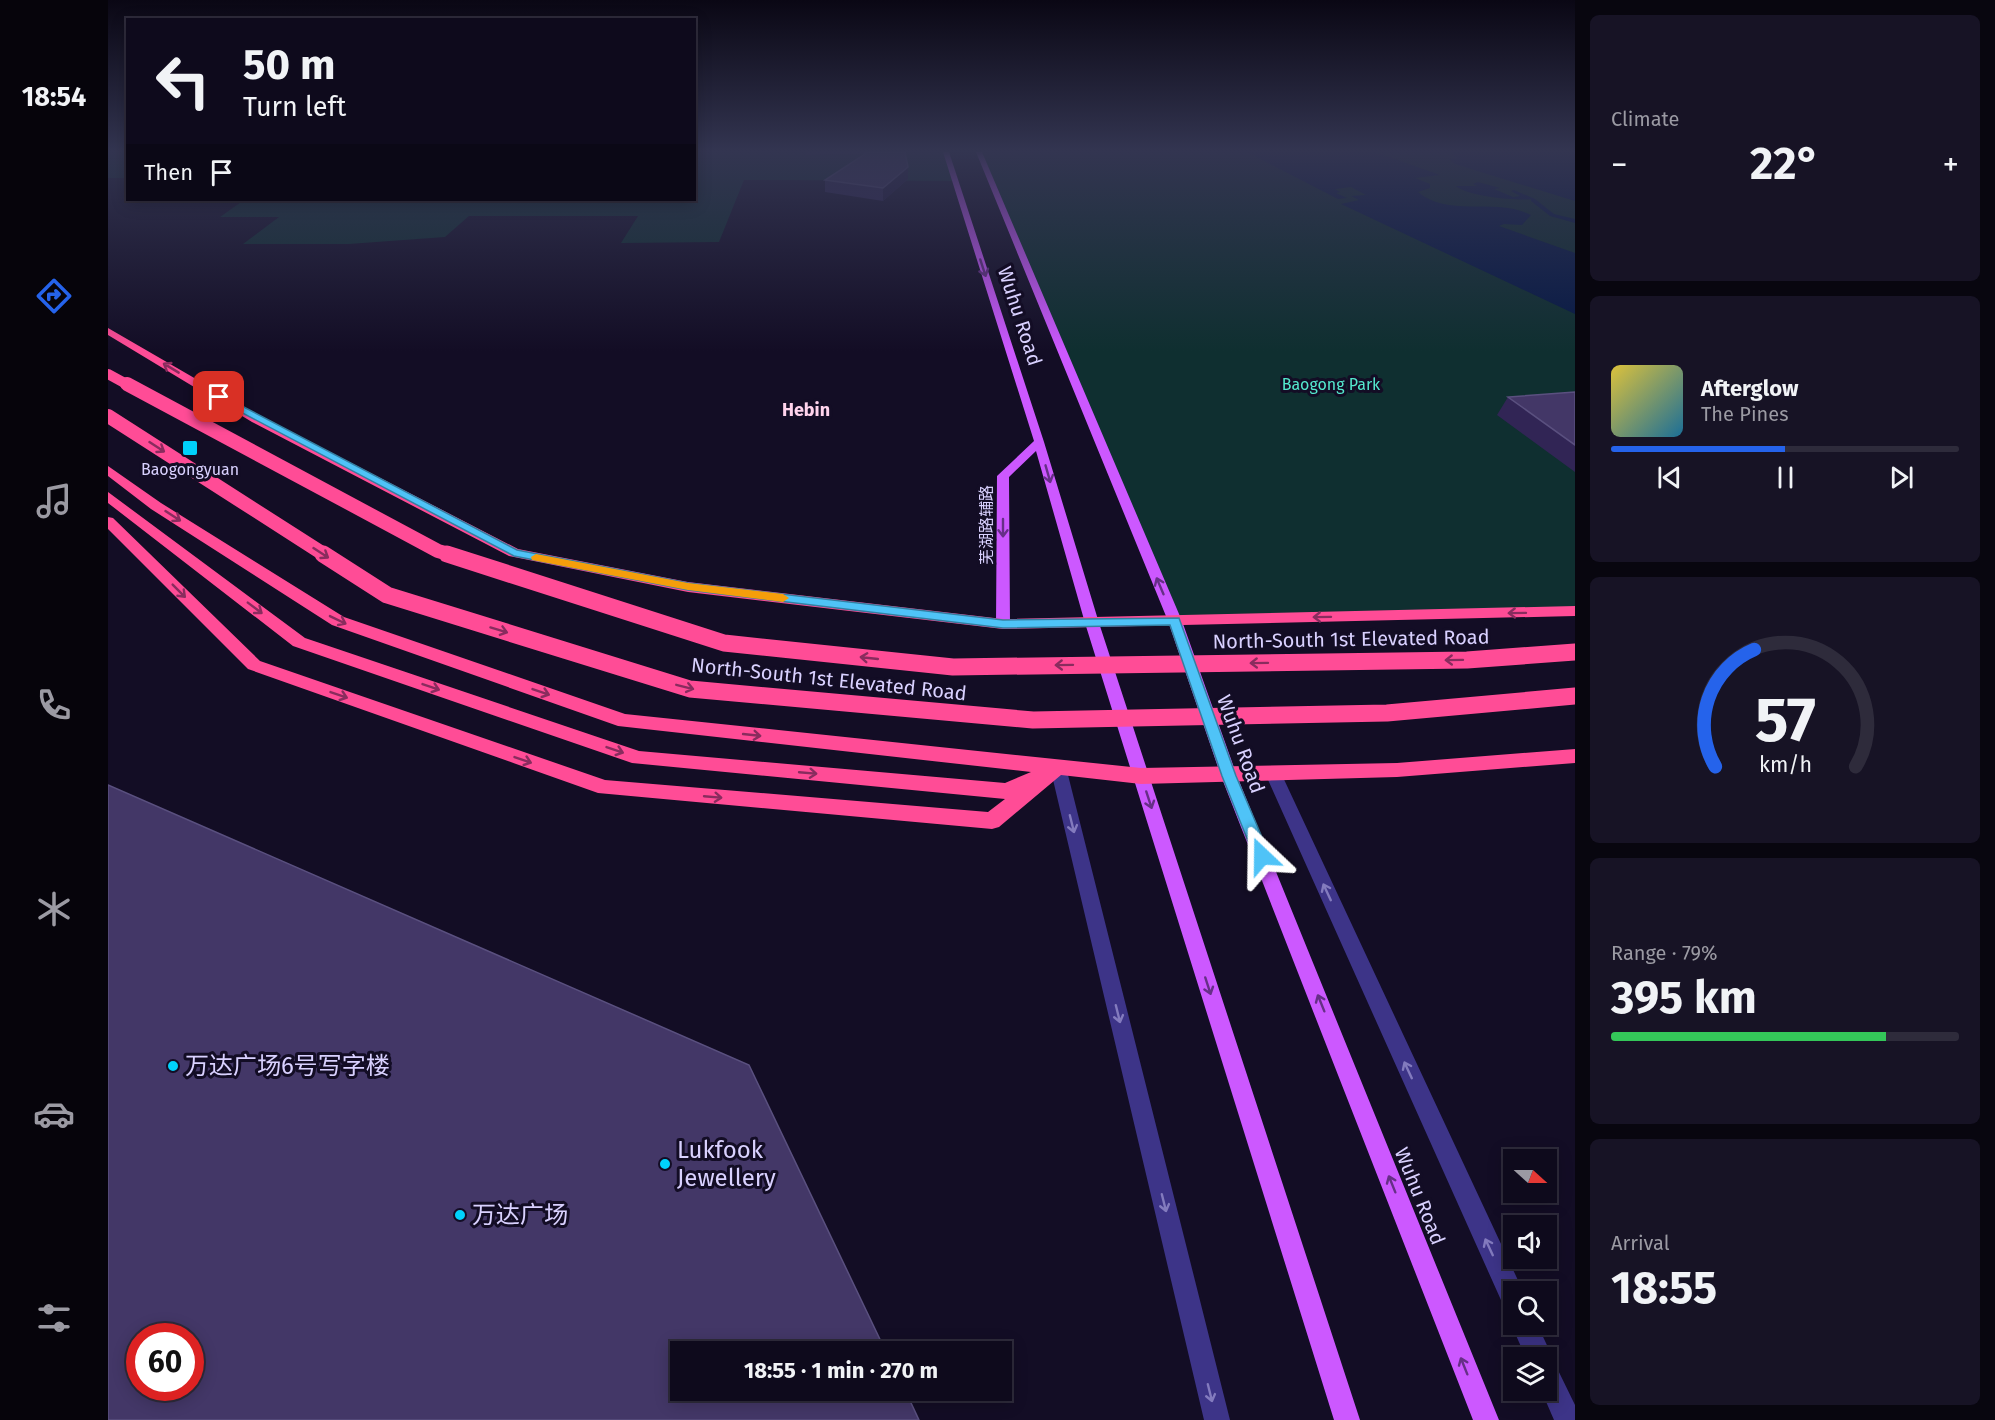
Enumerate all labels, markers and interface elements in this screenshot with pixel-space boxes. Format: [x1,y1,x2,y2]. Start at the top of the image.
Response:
text: 50 m [243,40,336,90]
icon: left [144,42,222,120]
text: 18:54 [22,81,86,113]
text: Turn left [243,91,346,123]
text: Climate [1611,107,1679,131]
text: 22° [1750,137,1820,191]
text: − [1611,145,1628,185]
text: + [1943,145,1959,185]
icon: arrive [205,156,238,189]
text: Then [144,159,193,186]
one-way arrow [978,258,989,277]
street label: Wuhu Road [993,263,1047,369]
icon: directions [33,275,75,317]
one-way arrow [163,362,180,374]
pin [193,371,244,422]
park label: Baogong Park [1282,375,1381,394]
text: Afterglow [1701,375,1798,402]
icon: arrive [202,380,235,413]
district label: Hebin [782,399,830,421]
text: The Pines [1701,402,1788,426]
marker: Baogongyuan [181,439,199,457]
one-way arrow [148,442,165,454]
place label: Baogongyuan [141,460,239,479]
icon: previous [1653,461,1686,494]
icon: pause [1769,461,1802,494]
icon: next [1885,461,1918,494]
one-way arrow [1043,464,1054,483]
icon: music [33,480,75,522]
street label: 芜湖路辅路 [977,485,996,565]
one-way arrow [164,511,181,523]
one-way arrow [997,517,1009,537]
one-way arrow [313,546,330,559]
one-way arrow [1154,577,1165,596]
one-way arrow [172,584,187,599]
one-way arrow [246,601,262,614]
one-way arrow [1507,607,1527,619]
one-way arrow [1312,612,1332,623]
one-way arrow [329,614,347,626]
one-way arrow [489,625,508,636]
street label: North-South 1st Elevated Road [1212,625,1490,653]
one-way arrow [860,652,880,663]
street label: North-South 1st Elevated Road [690,653,968,705]
one-way arrow [1444,654,1464,666]
one-way arrow [1249,657,1269,668]
one-way arrow [1054,659,1074,671]
one-way arrow [675,681,694,693]
one-way arrow [421,682,440,693]
text: 57 [1755,683,1815,758]
icon: phone [33,684,75,726]
one-way arrow [532,688,550,699]
one-way arrow [329,690,348,701]
street label: Wuhu Road [1212,692,1270,796]
one-way arrow [741,730,761,741]
one-way arrow [605,745,624,756]
text: km/h [1758,752,1812,778]
one-way arrow [513,755,532,766]
one-way arrow [798,768,818,779]
one-way arrow [1144,790,1155,809]
one-way arrow [702,792,722,803]
one-way arrow [1067,815,1079,834]
position arrow [1230,824,1294,888]
one-way arrow [1321,884,1333,902]
icon: climate [33,888,75,930]
text: Range · 79% [1611,941,1717,965]
text: 395 km [1611,971,1757,1025]
one-way arrow [1203,976,1214,995]
one-way arrow [1315,994,1326,1013]
one-way arrow [1113,1004,1125,1023]
place label: 万达广场6号写字楼 [185,1052,390,1080]
marker: 万达广场6号写字楼 [166,1059,180,1073]
one-way arrow [1402,1061,1414,1079]
icon: car [33,1093,75,1135]
place label: Lukfook Jewellery [677,1136,776,1192]
street label: Wuhu Road [1390,1144,1450,1248]
north arrow [1503,1149,1557,1203]
map controls [1503,1149,1557,1401]
marker: Lukfook Jewellery [658,1157,672,1171]
one-way arrow [1386,1176,1397,1194]
one-way arrow [1159,1194,1171,1213]
place label: 万达广场 [472,1201,568,1229]
marker: 万达广场 [453,1208,467,1222]
button: sound [1503,1215,1557,1269]
text: Arrival [1611,1231,1670,1255]
one-way arrow [1483,1239,1495,1257]
text: 18:55 [1611,1261,1717,1315]
button: search [1503,1281,1557,1335]
icon: filters [33,1297,75,1339]
speed limit sign: 60 [126,1323,204,1401]
button: layers [1503,1347,1557,1401]
text: 18:55 · 1 min · 270 m [744,1357,938,1384]
one-way arrow [1458,1357,1469,1375]
one-way arrow [1205,1383,1217,1402]

